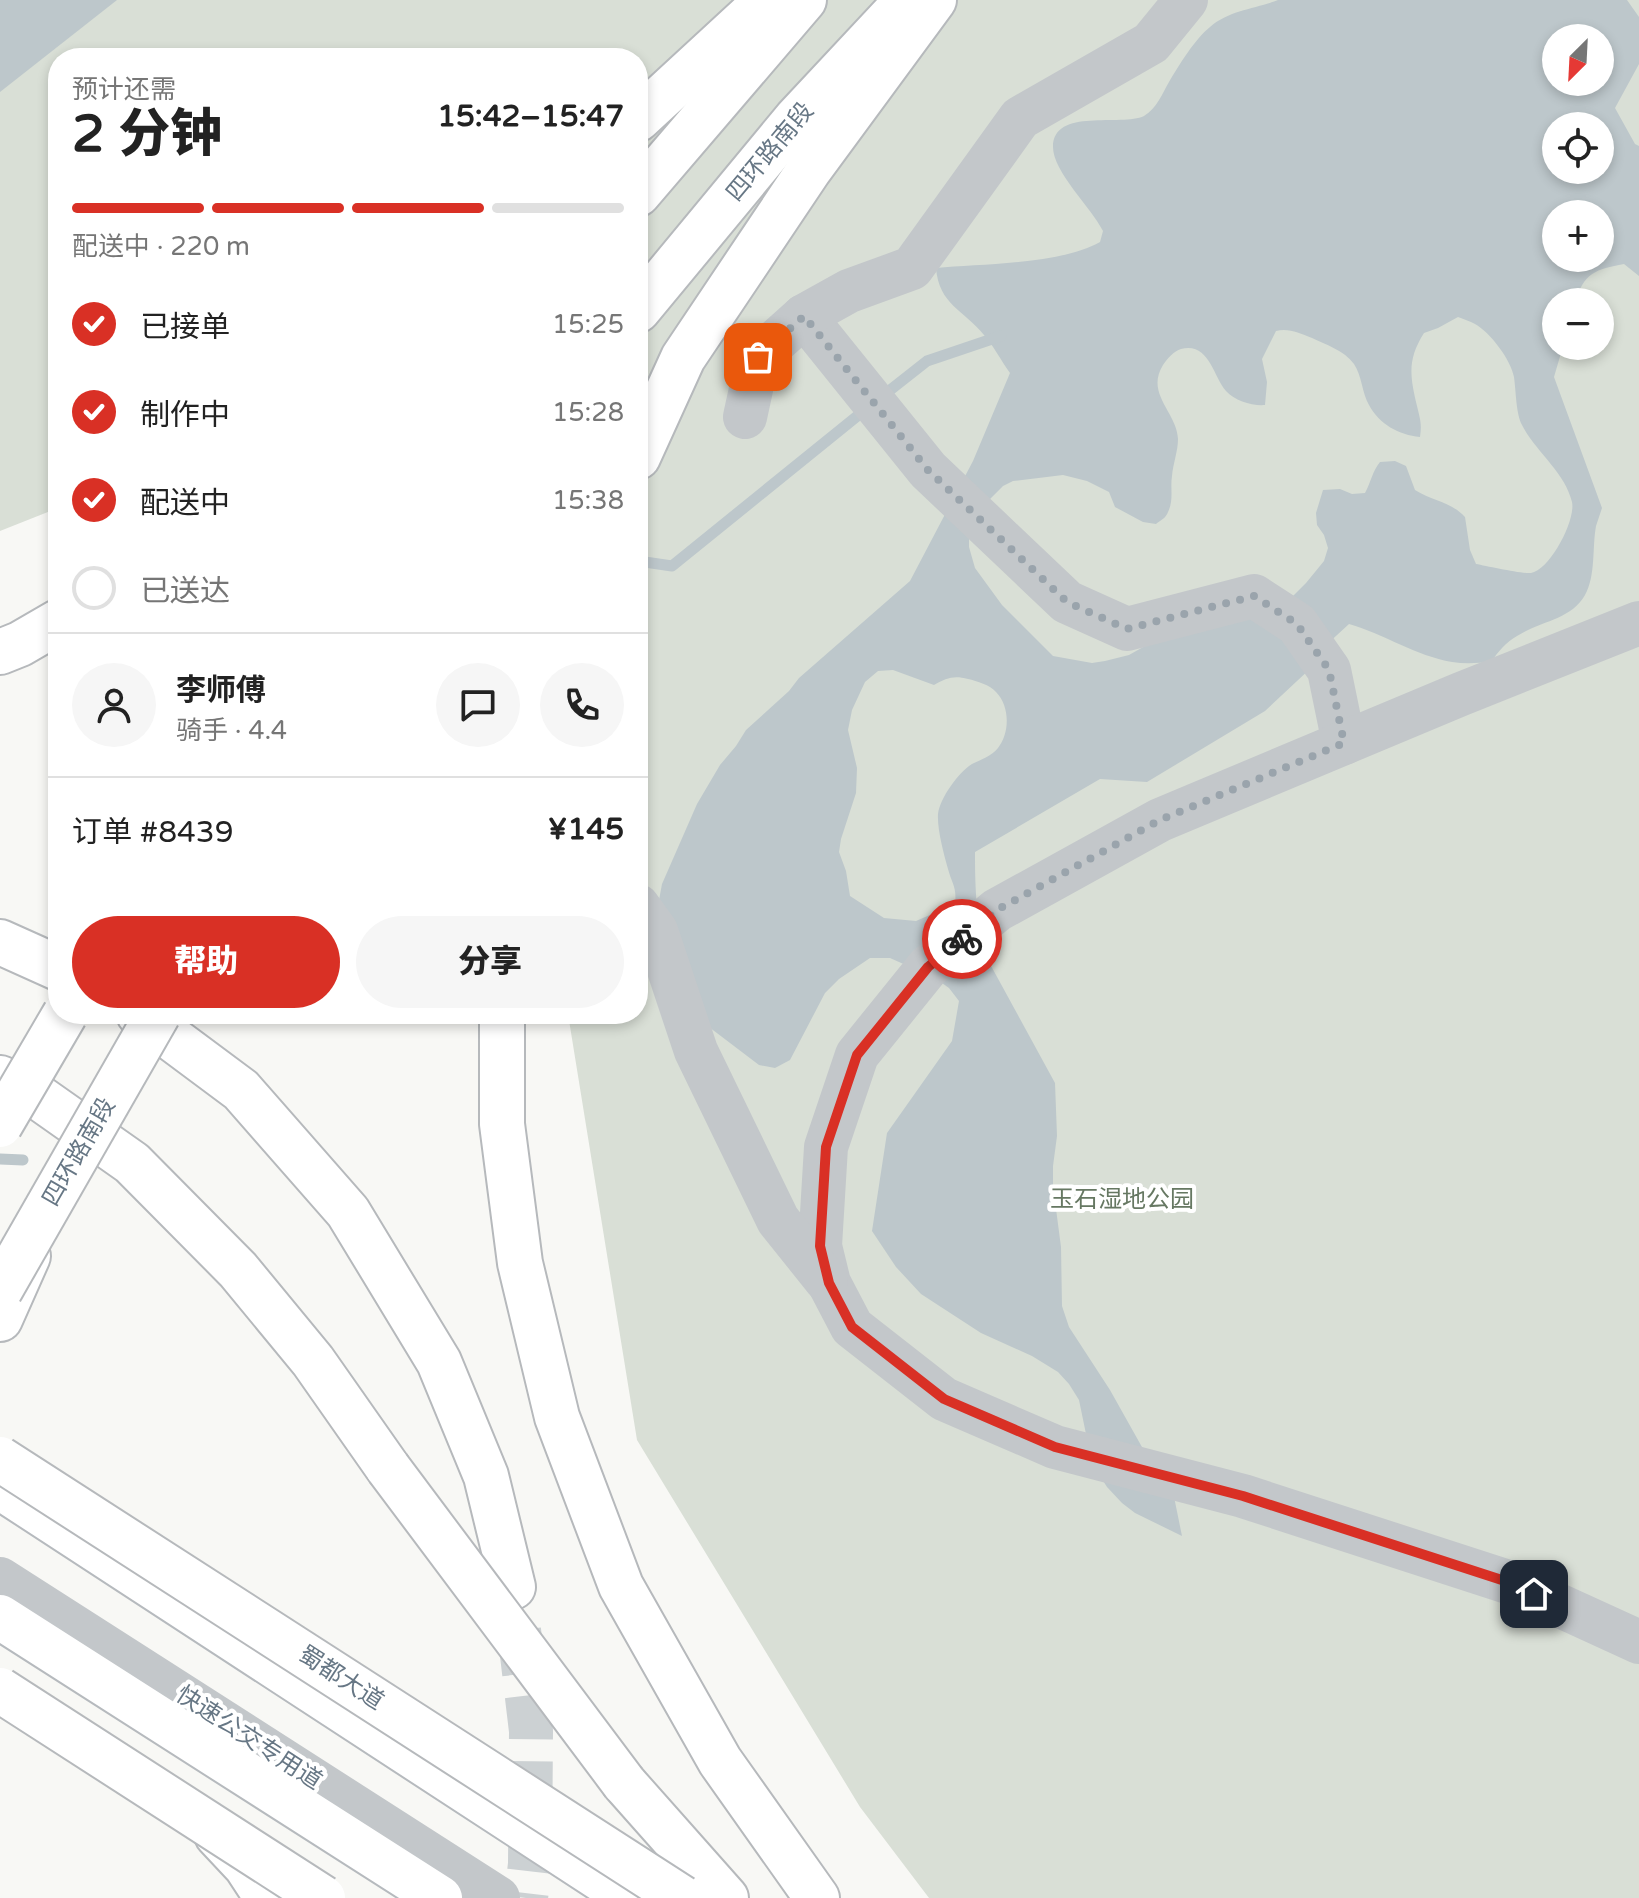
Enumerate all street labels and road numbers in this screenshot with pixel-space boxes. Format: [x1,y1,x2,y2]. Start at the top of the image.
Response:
street label: 四环路南段 [720,97,820,207]
street label: 四环路南段 [36,1093,122,1211]
street label: 蜀都大道 [293,1640,389,1716]
street label: 快速公交专用道 [171,1680,327,1796]

